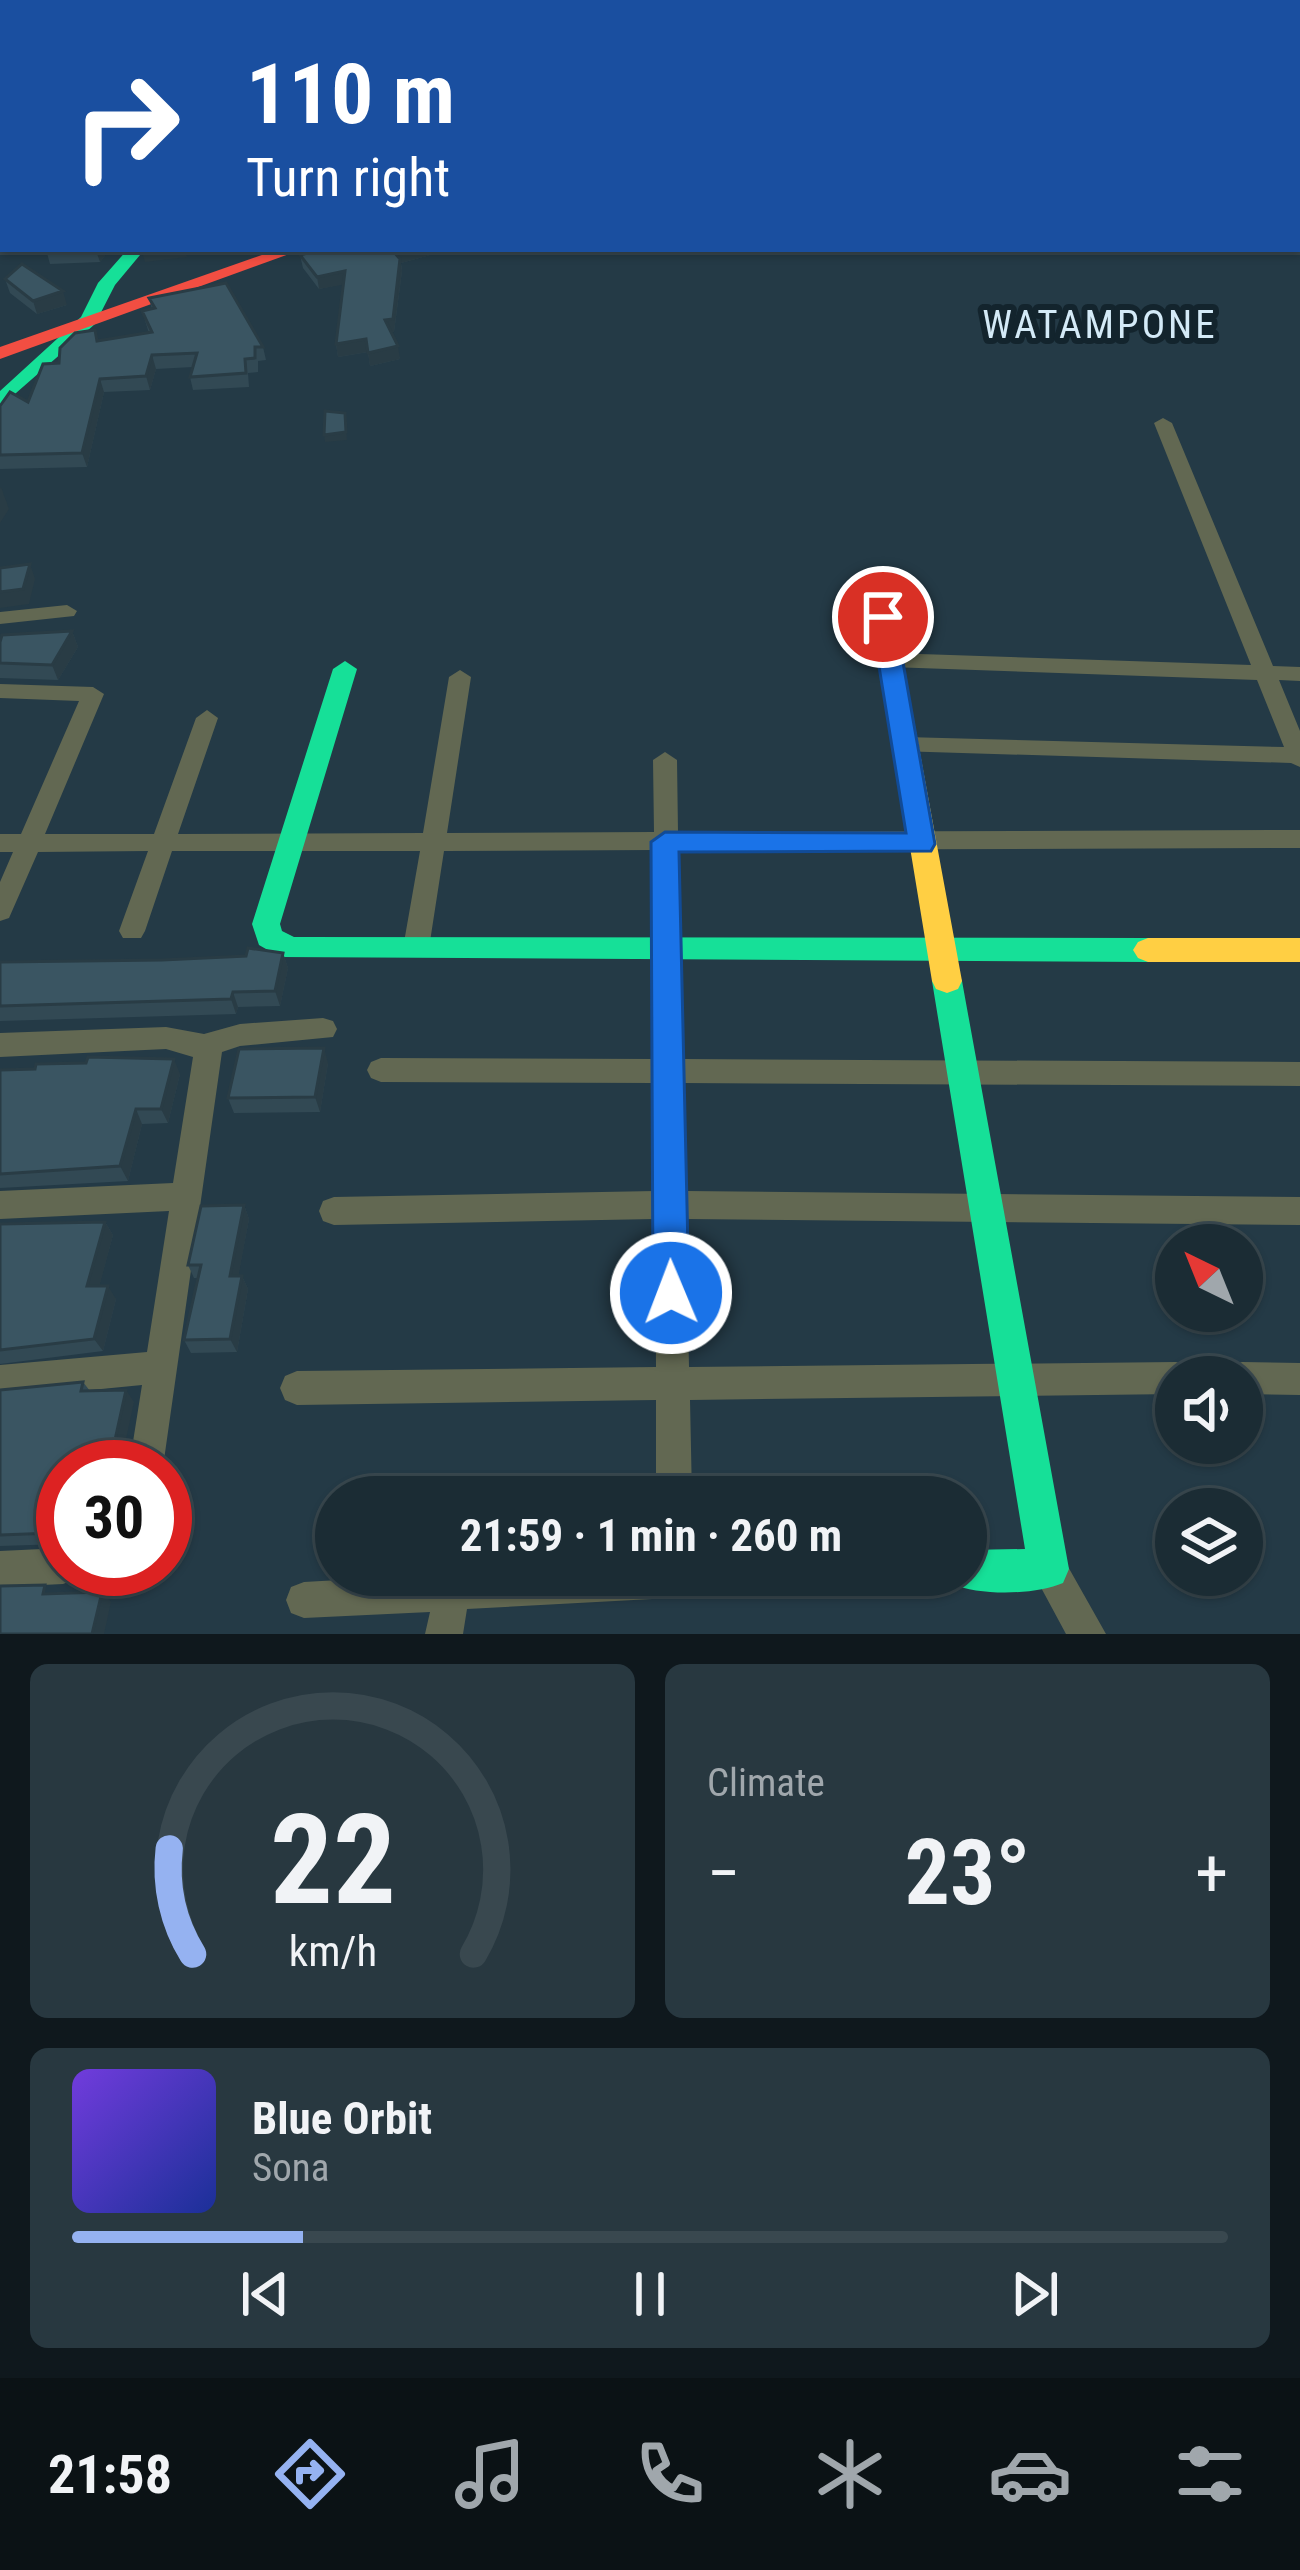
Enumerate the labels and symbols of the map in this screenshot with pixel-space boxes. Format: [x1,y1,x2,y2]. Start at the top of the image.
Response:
district label: WATAMPONE [982,302,1218,348]
pin [832,566,934,668]
north arrow [1155,1224,1263,1332]
position arrow [608,1230,734,1356]
speed limit sign: 30 [36,1440,192,1596]

